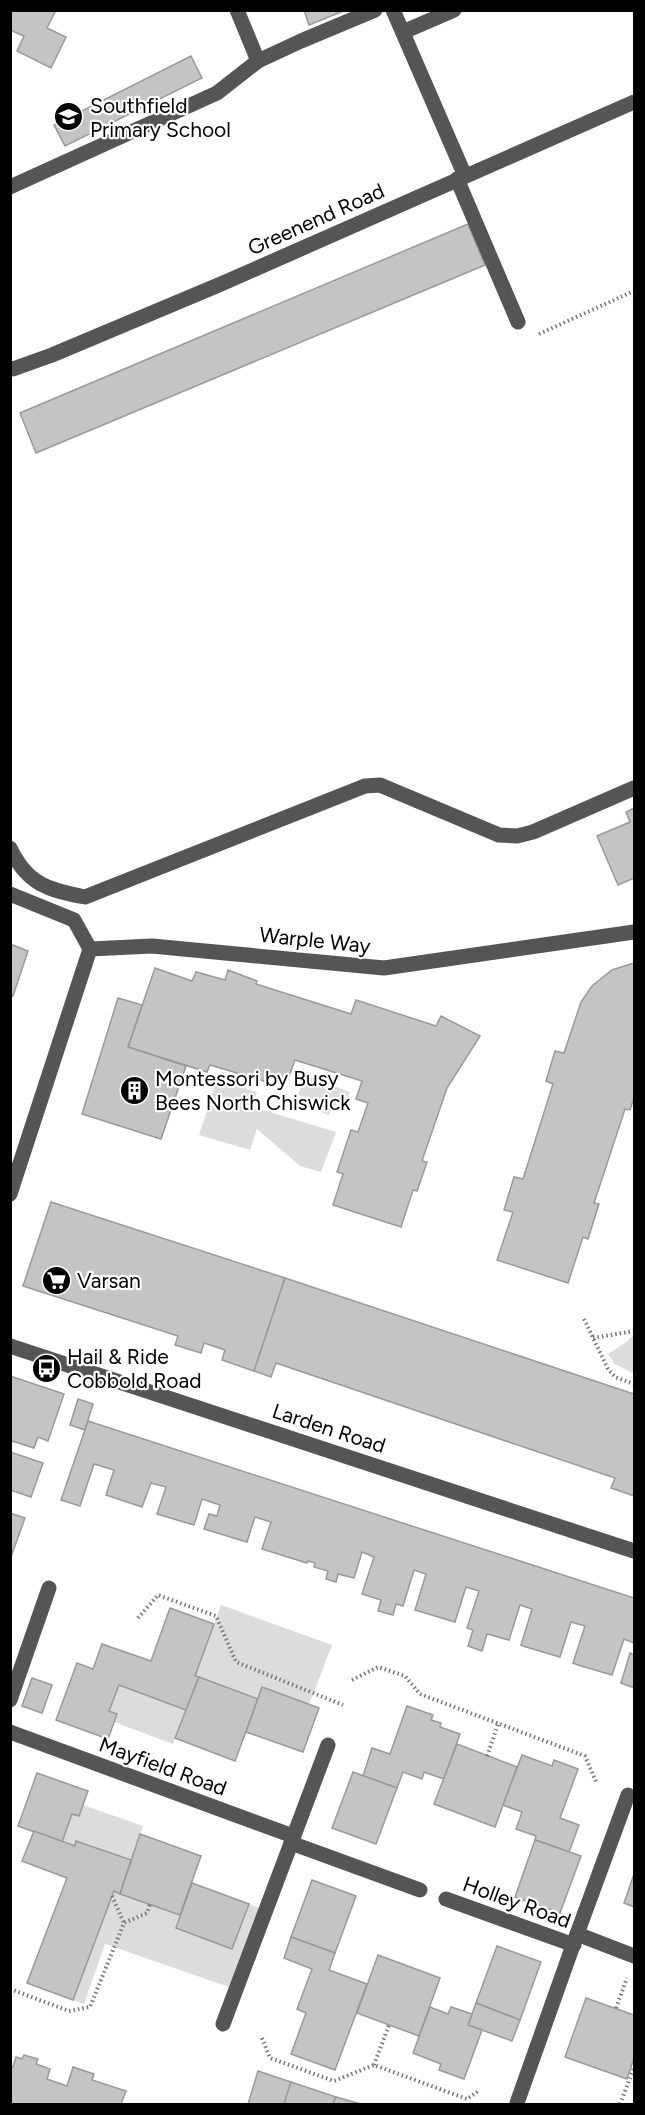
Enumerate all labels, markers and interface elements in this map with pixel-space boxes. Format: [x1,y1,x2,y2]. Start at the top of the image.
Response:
place label: Southfield Primary School [90,93,231,142]
school or university icon: Southfield Primary School [53,101,85,133]
street label: Greenend Road [244,178,388,260]
street label: Warple Way [258,922,372,958]
place label: Montessori by Busy Bees North Chiswick [155,1066,351,1115]
building icon: Montessori by Busy Bees North Chiswick [118,1074,150,1106]
supermarket icon: Varsan [40,1264,72,1296]
place label: Varsan [77,1268,141,1293]
place label: Hail & Ride Cobbold Road [67,1344,202,1393]
bus stop icon: Hail & Ride Cobbold Road [30,1352,62,1384]
street label: Larden Road [269,1398,389,1458]
street label: Mayfield Road [96,1731,230,1801]
street label: Holley Road [460,1871,574,1933]

